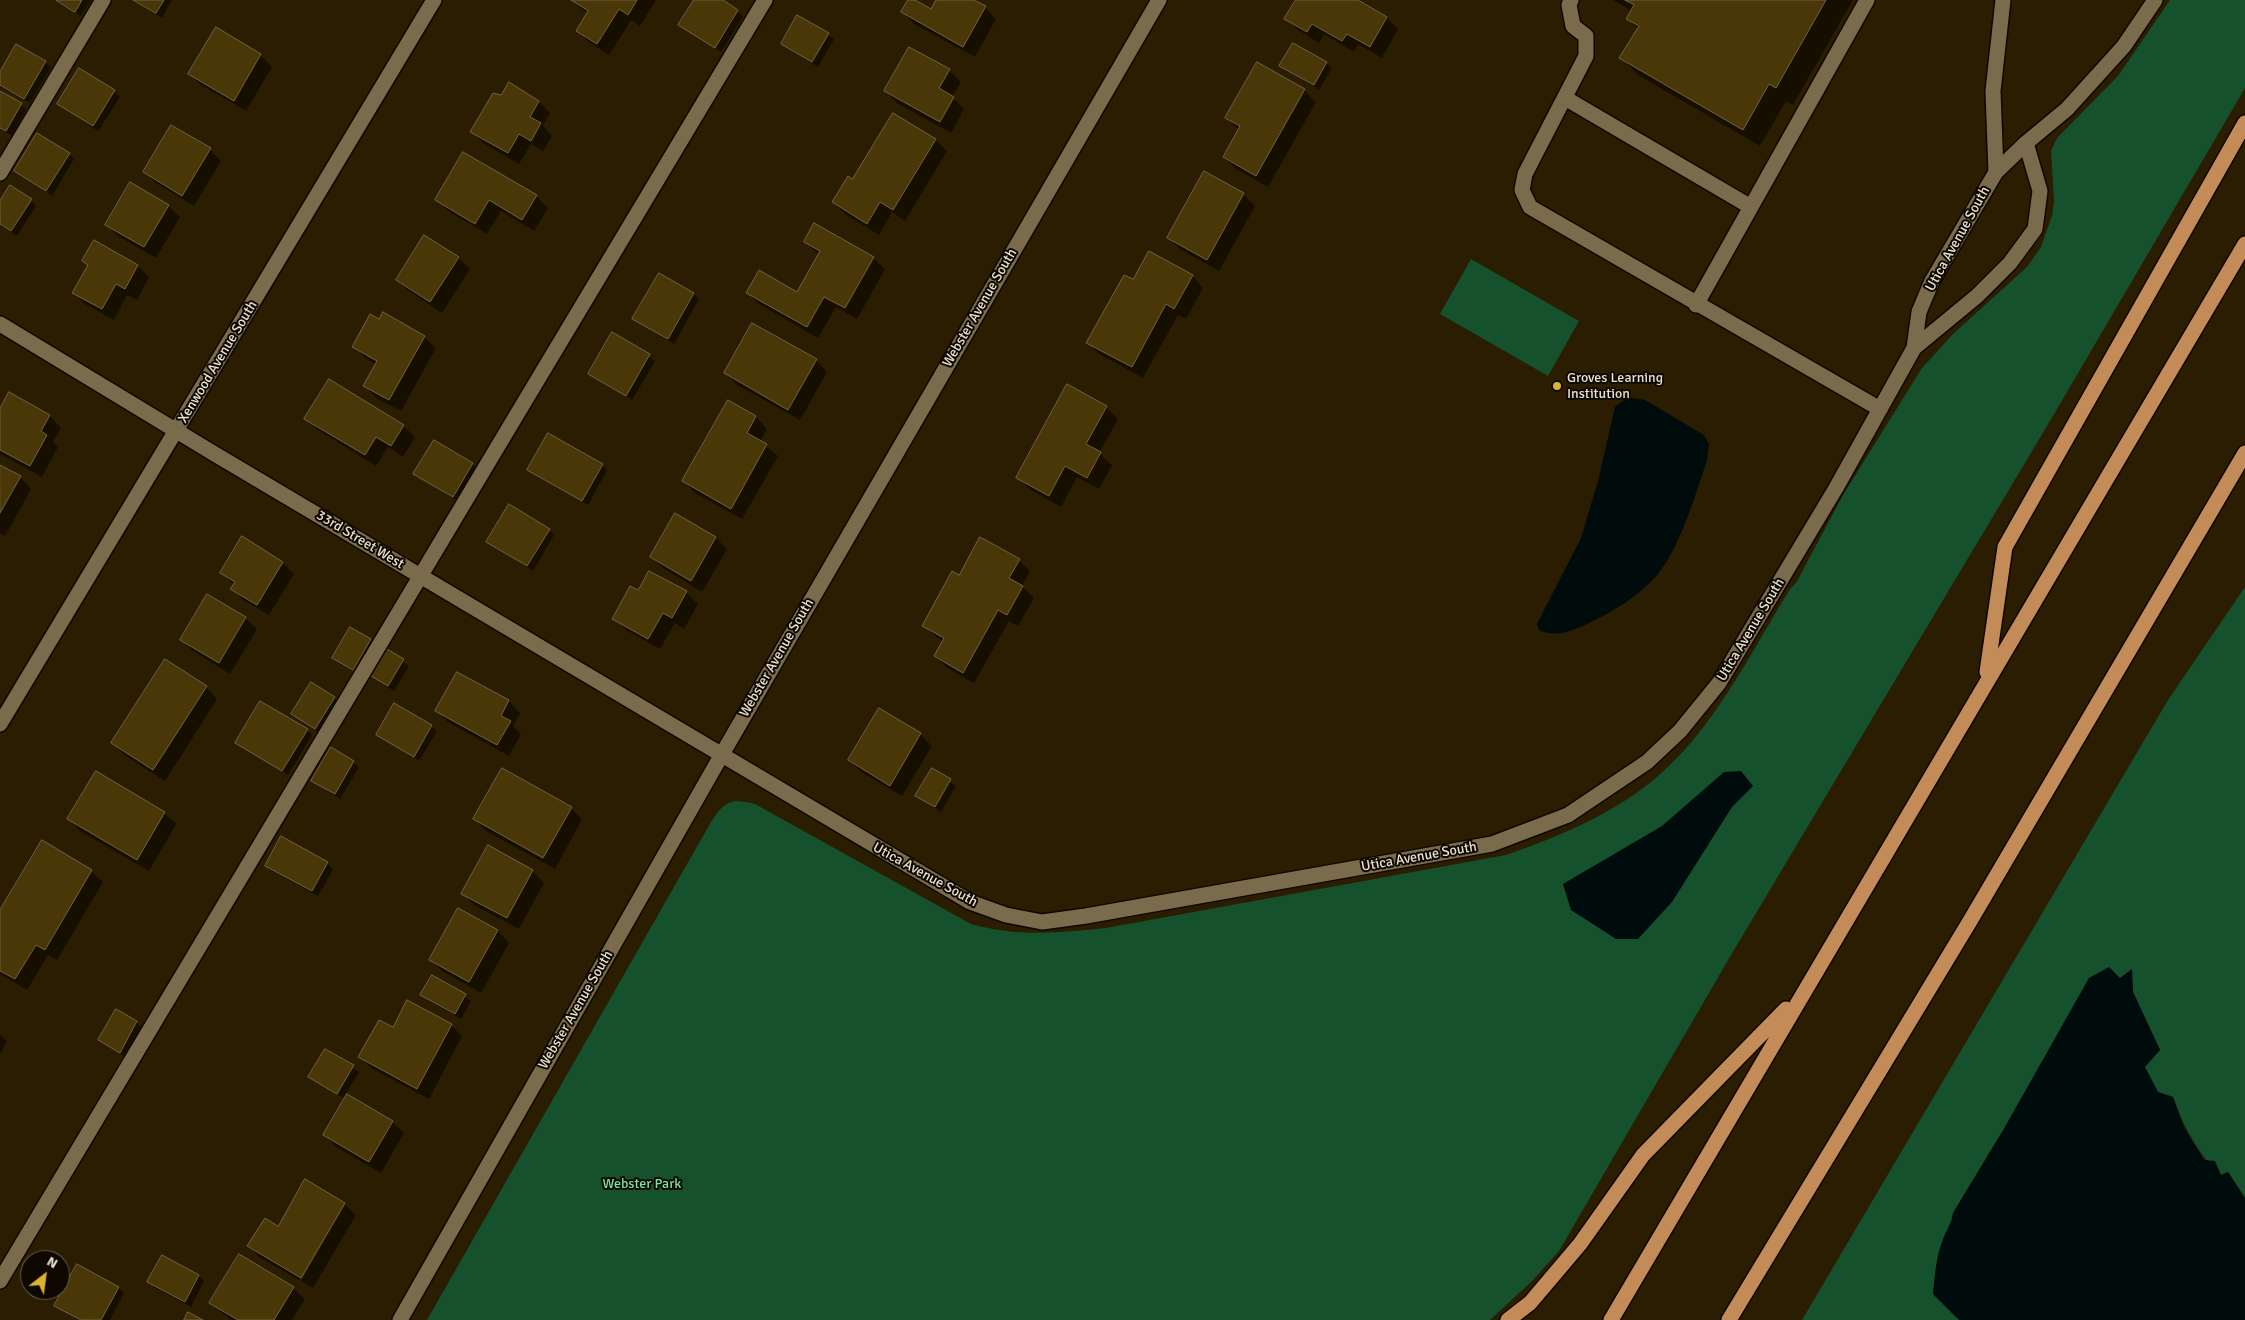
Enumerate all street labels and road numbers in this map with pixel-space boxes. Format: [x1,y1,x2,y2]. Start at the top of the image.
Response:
street label: Utica Avenue South [1922,184,1994,294]
street label: Webster Avenue South [939,246,1021,370]
street label: Xenwood Avenue South [175,298,261,426]
street label: 33rd Street West [313,507,407,573]
street label: Utica Avenue South [1714,576,1788,684]
street label: Webster Avenue South [736,596,818,720]
street label: Utica Avenue South [870,839,980,911]
street label: Utica Avenue South [1360,839,1478,875]
street label: Webster Avenue South [535,948,617,1072]

